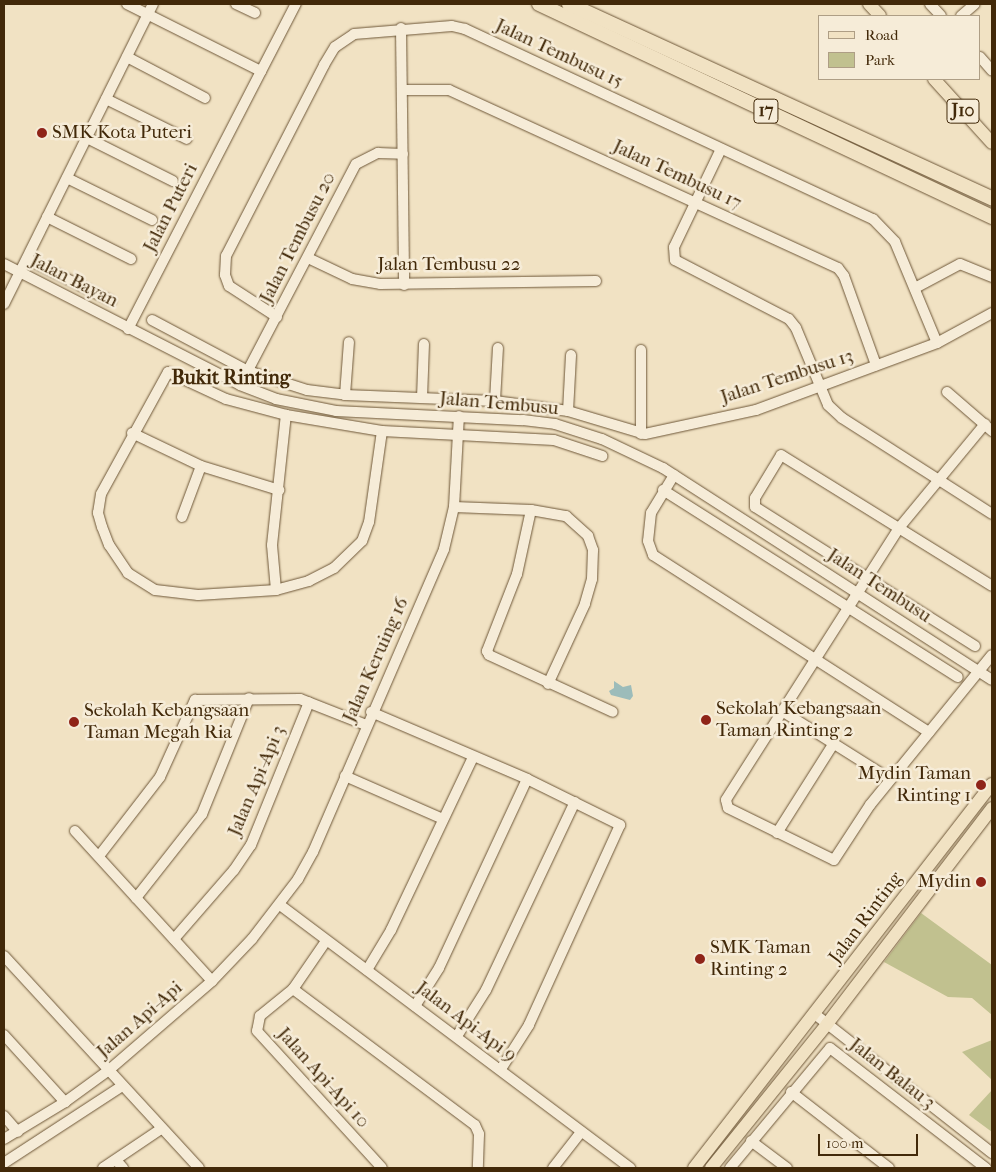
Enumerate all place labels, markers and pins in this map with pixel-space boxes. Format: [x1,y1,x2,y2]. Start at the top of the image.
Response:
place label: SMK Kota Puteri [52,122,192,144]
marker: SMK Kota Puteri [36,127,48,139]
place label: Sekolah Kebangsaan Taman Rinting 2 [716,698,881,742]
place label: Sekolah Kebangsaan Taman Megah Ria [84,700,249,744]
marker: Sekolah Kebangsaan Taman Rinting 2 [700,714,712,726]
marker: Sekolah Kebangsaan Taman Megah Ria [68,716,80,728]
place label: Mydin Taman Rinting 1 [858,763,971,807]
marker: Mydin Taman Rinting 1 [975,779,987,791]
place label: Mydin [918,871,971,893]
marker: Mydin [975,876,987,888]
place label: SMK Taman Rinting 2 [710,937,811,981]
marker: SMK Taman Rinting 2 [694,953,706,965]

